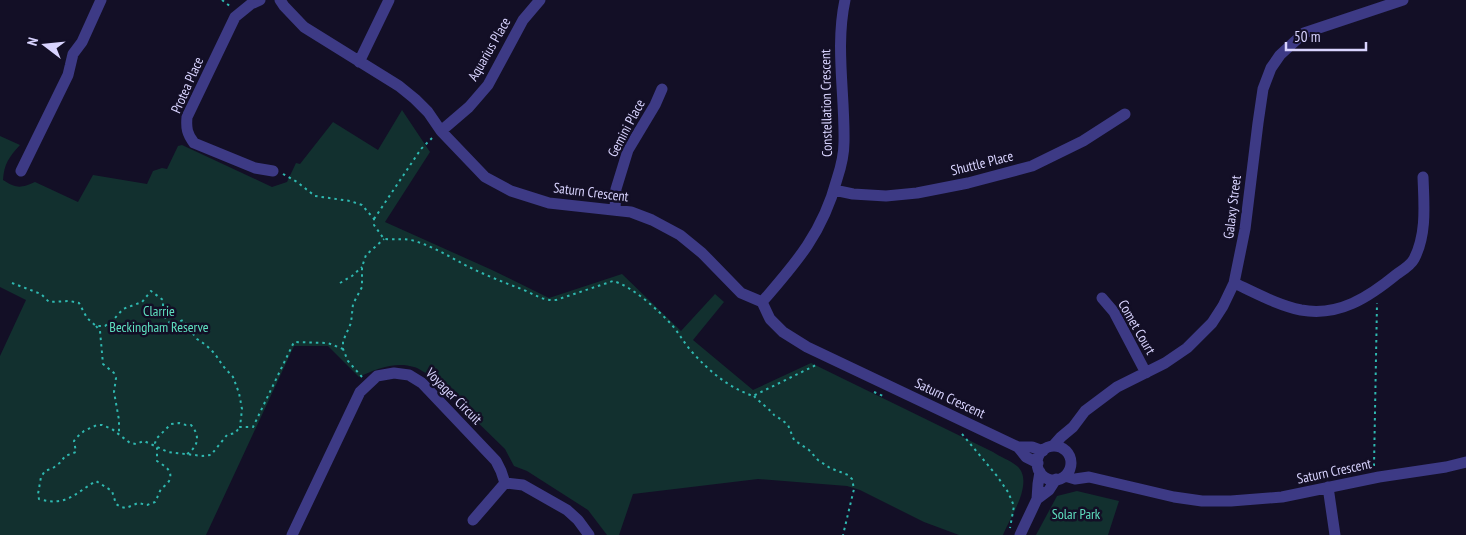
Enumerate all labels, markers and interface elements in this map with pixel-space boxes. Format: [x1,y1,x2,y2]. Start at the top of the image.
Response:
street label: Aquarius Place [464,14,515,84]
north arrow [20,20,70,70]
scale bar [1286,20,1366,52]
text: 50 m [1294,27,1320,46]
text: N [23,35,42,48]
street label: Constellation Crescent [816,49,836,157]
street label: Protea Place [167,54,207,116]
street label: Gemini Place [603,96,649,160]
street label: Shuttle Place [949,147,1015,179]
street label: Galaxy Street [1219,174,1245,240]
street label: Saturn Crescent [552,178,630,206]
street label: Comet Court [1114,297,1160,358]
park label: Clarrie Beckingham Reserve [109,302,209,336]
street label: Voyager Circuit [421,363,486,428]
street label: Saturn Crescent [912,374,988,422]
street label: Saturn Crescent [1295,454,1373,488]
park label: Solar Park [1052,505,1101,523]

